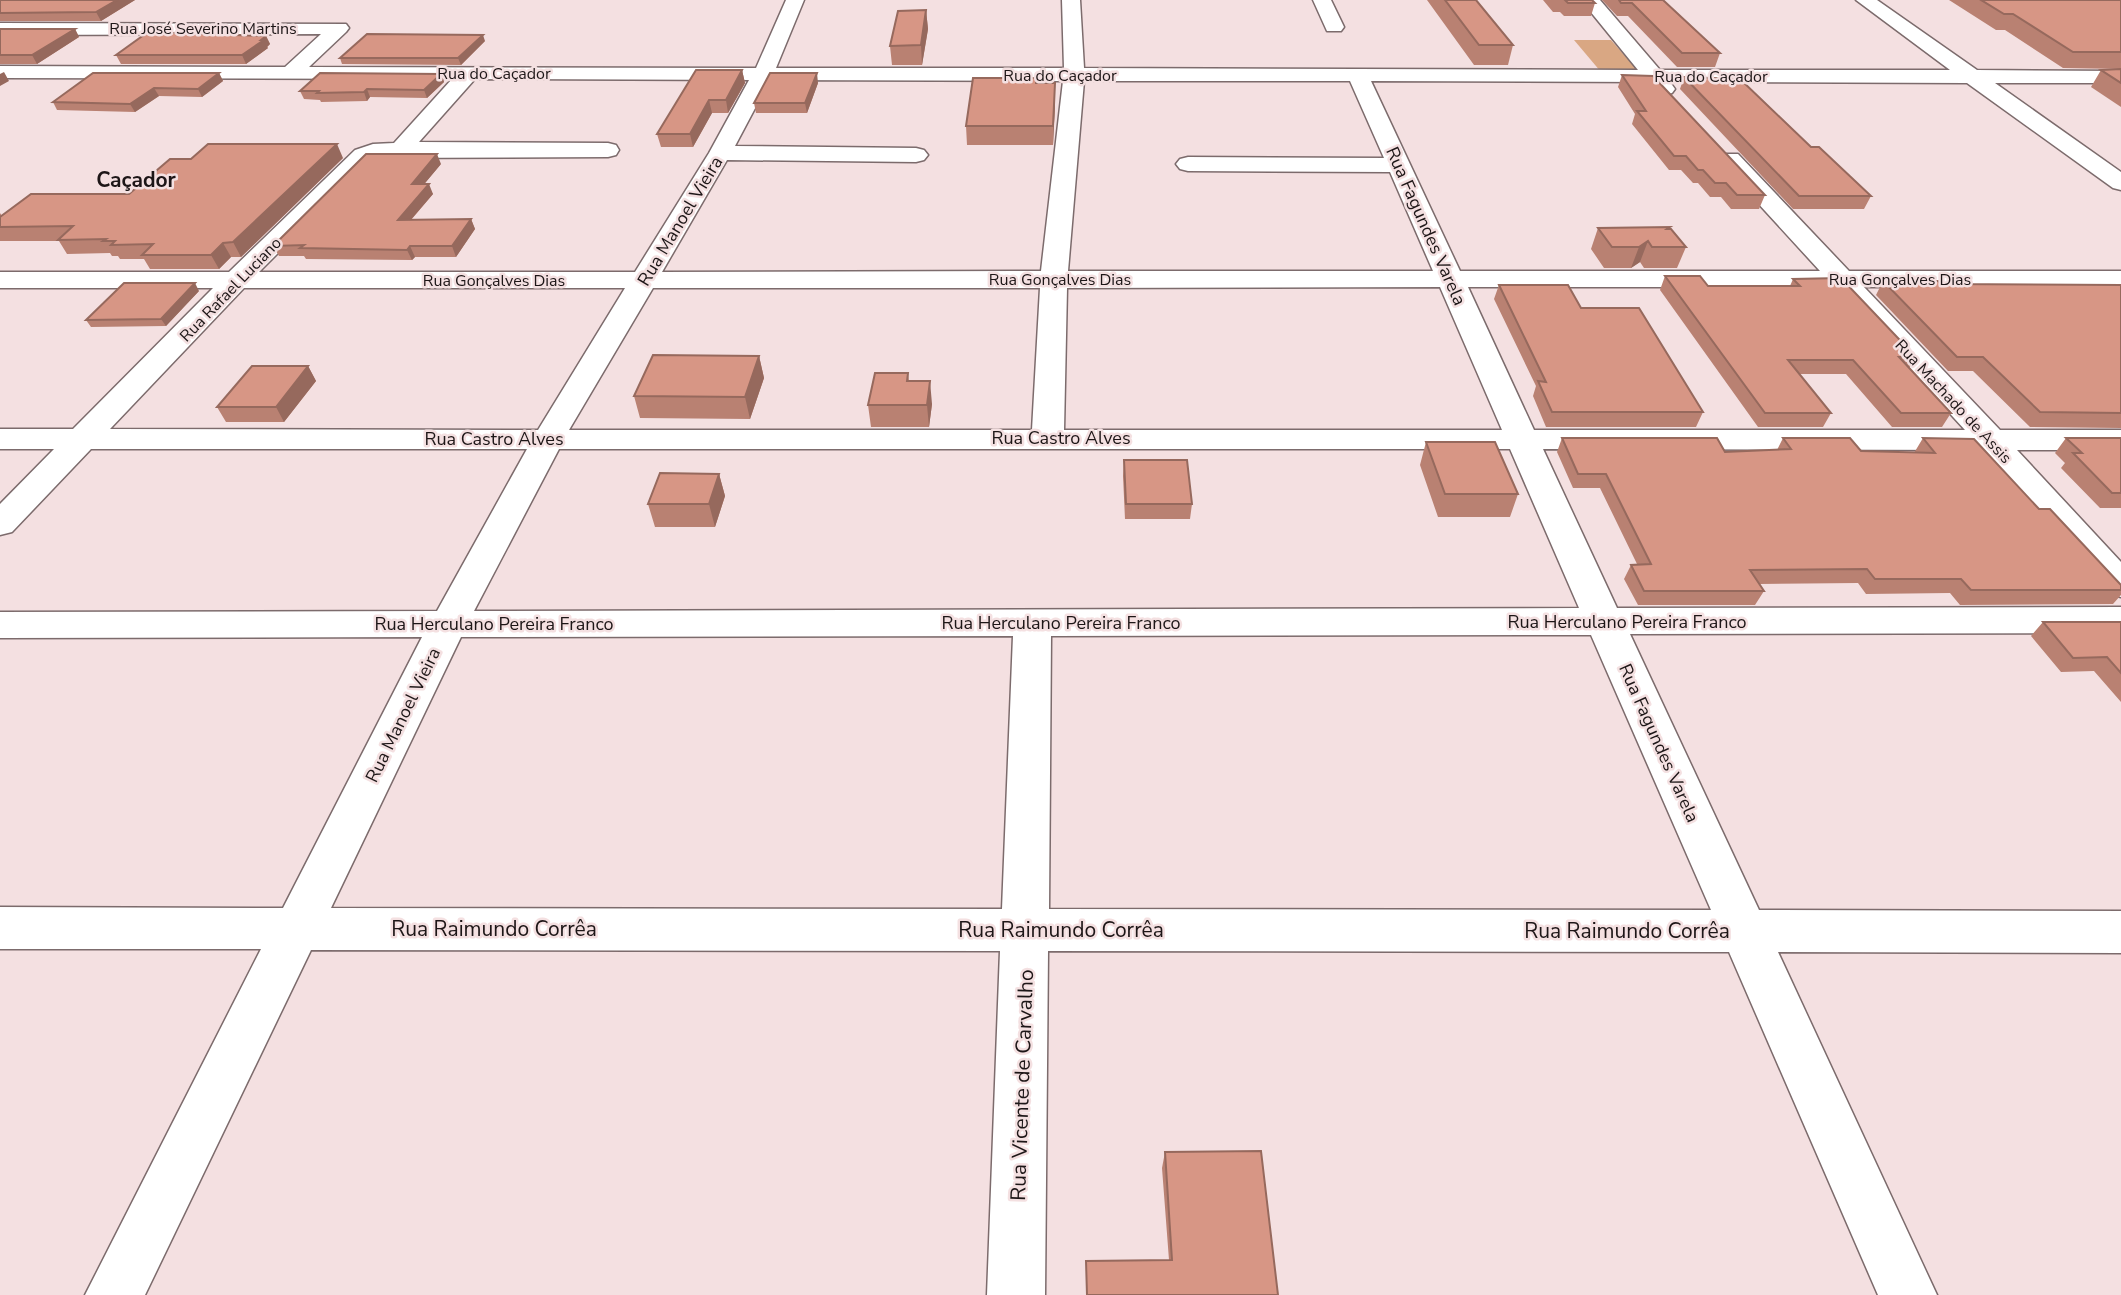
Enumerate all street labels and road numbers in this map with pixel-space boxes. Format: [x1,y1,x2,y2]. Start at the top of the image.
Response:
street label: Rua José Severino Martins [109,18,297,40]
street label: Rua do Caçador [437,63,551,85]
street label: Rua do Caçador [1003,65,1117,87]
street label: Rua do Caçador [1654,66,1768,88]
street label: Rua Fagundes Varela [1380,143,1472,309]
street label: Rua Manoel Vieira [632,152,728,290]
street label: Rua Rafael Luciano [175,232,286,347]
street label: Rua Gonçalves Dias [989,269,1131,291]
street label: Rua Gonçalves Dias [1829,269,1971,291]
street label: Rua Gonçalves Dias [423,270,565,292]
street label: Rua Machado de Assis [1890,335,2017,468]
street label: Rua Castro Alves [991,426,1131,450]
street label: Rua Castro Alves [424,427,564,451]
street label: Rua Herculano Pereira Franco [1507,610,1747,634]
street label: Rua Herculano Pereira Franco [941,611,1181,635]
street label: Rua Herculano Pereira Franco [374,612,614,636]
street label: Rua Manoel Vieira [360,644,446,786]
street label: Rua Fagundes Varela [1613,660,1705,826]
street label: Rua Raimundo Corrêa [391,915,597,943]
street label: Rua Raimundo Corrêa [958,916,1164,944]
street label: Rua Raimundo Corrêa [1524,917,1730,945]
street label: Rua Vicente de Carvalho [1004,969,1040,1201]

